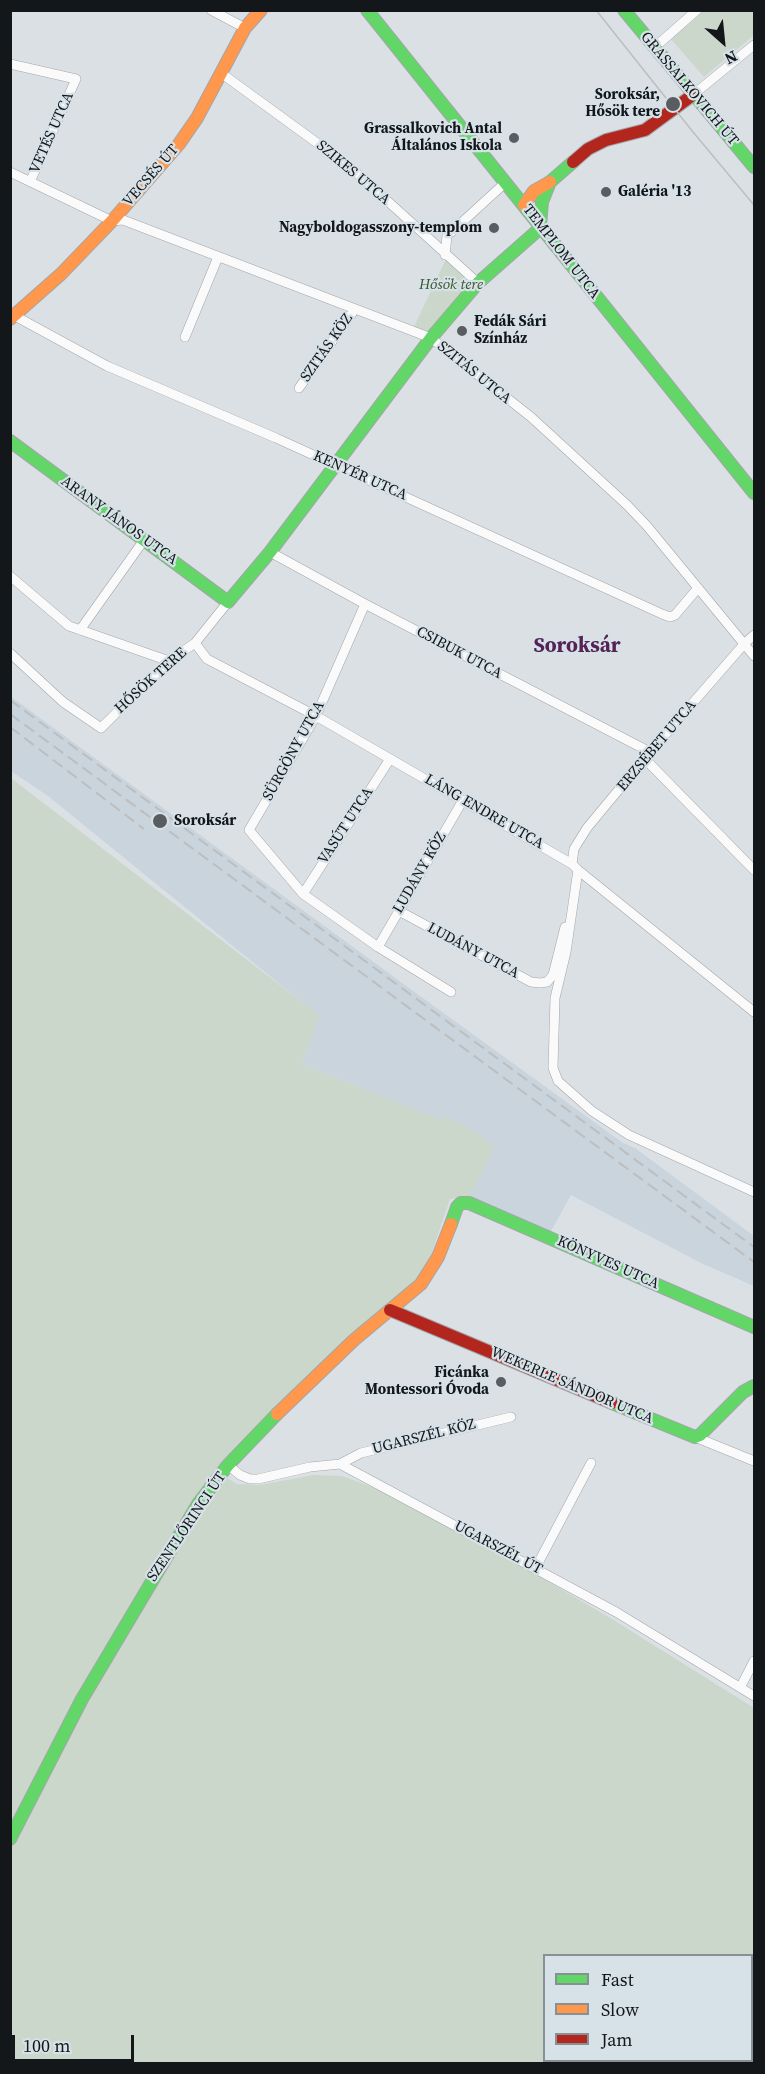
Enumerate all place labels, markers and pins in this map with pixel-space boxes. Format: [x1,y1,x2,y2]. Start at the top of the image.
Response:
place label: Soroksár, Hősök tere [585,86,660,121]
marker: Soroksár, Hősök tere [664,95,682,113]
place label: Grassalkovich Antal Általános Iskola [364,120,502,155]
marker: Grassalkovich Antal Általános Iskola [507,131,521,145]
place label: Galéria '13 [618,183,691,201]
marker: Galéria '13 [599,185,613,199]
place label: Nagyboldogasszony-templom [279,219,482,237]
marker: Nagyboldogasszony-templom [487,221,501,235]
place label: Fedák Sári Színház [474,313,546,348]
marker: Fedák Sári Színház [455,324,469,338]
marker: Soroksár [151,812,169,830]
place label: Soroksár [174,812,236,830]
place label: Ficánka Montessori Óvoda [365,1364,489,1399]
marker: Ficánka Montessori Óvoda [494,1375,508,1389]

